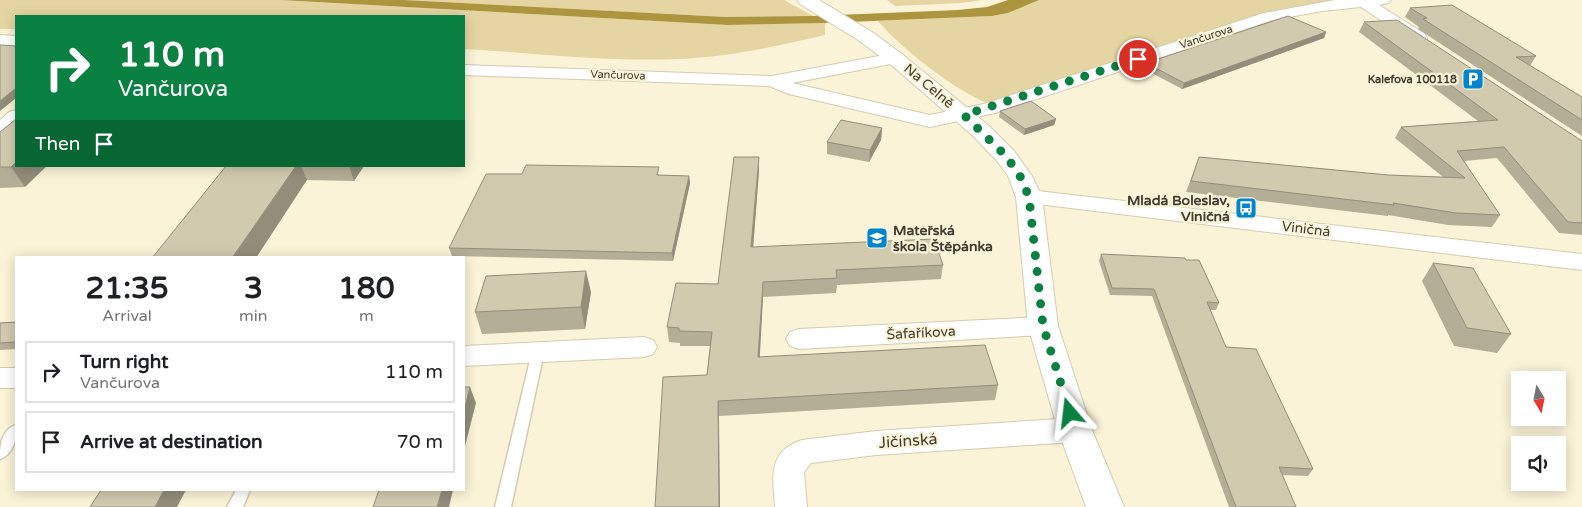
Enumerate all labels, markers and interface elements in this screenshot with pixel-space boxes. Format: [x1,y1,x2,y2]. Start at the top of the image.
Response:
street label: Vančurova [1178,22,1234,52]
text: 110 m [118,34,225,76]
icon: right [35,35,100,100]
pin [1117,38,1159,80]
icon: arrive [1124,45,1152,73]
street label: Na Celně [901,60,958,112]
parking icon: Kalefova 100118 [1461,67,1485,91]
street label: Vančurova [590,68,646,82]
place label: Kalefova 100118 [1368,73,1457,86]
text: Vančurova [118,76,228,102]
icon: arrive [90,130,118,158]
text: Then [35,133,80,155]
place label: Mladá Boleslav, Viničná [1127,192,1230,225]
bus stop icon: Mladá Boleslav, Viničná [1234,196,1258,220]
street label: Viničná [1281,218,1331,240]
place label: Mateřská škola Štěpánka [893,222,993,255]
school or university icon: Mateřská škola Štěpánka [865,226,889,250]
text: 21:35 [85,270,169,307]
text: 3 [244,270,263,307]
text: 180 [338,270,395,307]
text: Arrival [102,306,152,326]
text: min [239,306,268,326]
text: m [359,306,374,326]
street label: Šafaříkova [886,323,956,343]
text: Turn right [80,351,168,373]
icon: right [37,358,65,386]
text: 110 m [385,361,443,383]
north arrow [1511,371,1566,426]
map controls [1511,371,1566,491]
text: Vančurova [80,373,160,393]
position arrow [1043,386,1095,438]
icon: arrive [37,428,65,456]
street label: Jičínská [878,429,938,453]
text: Arrive at destination [80,431,263,453]
text: 70 m [397,431,443,453]
button: sound [1511,436,1566,491]

